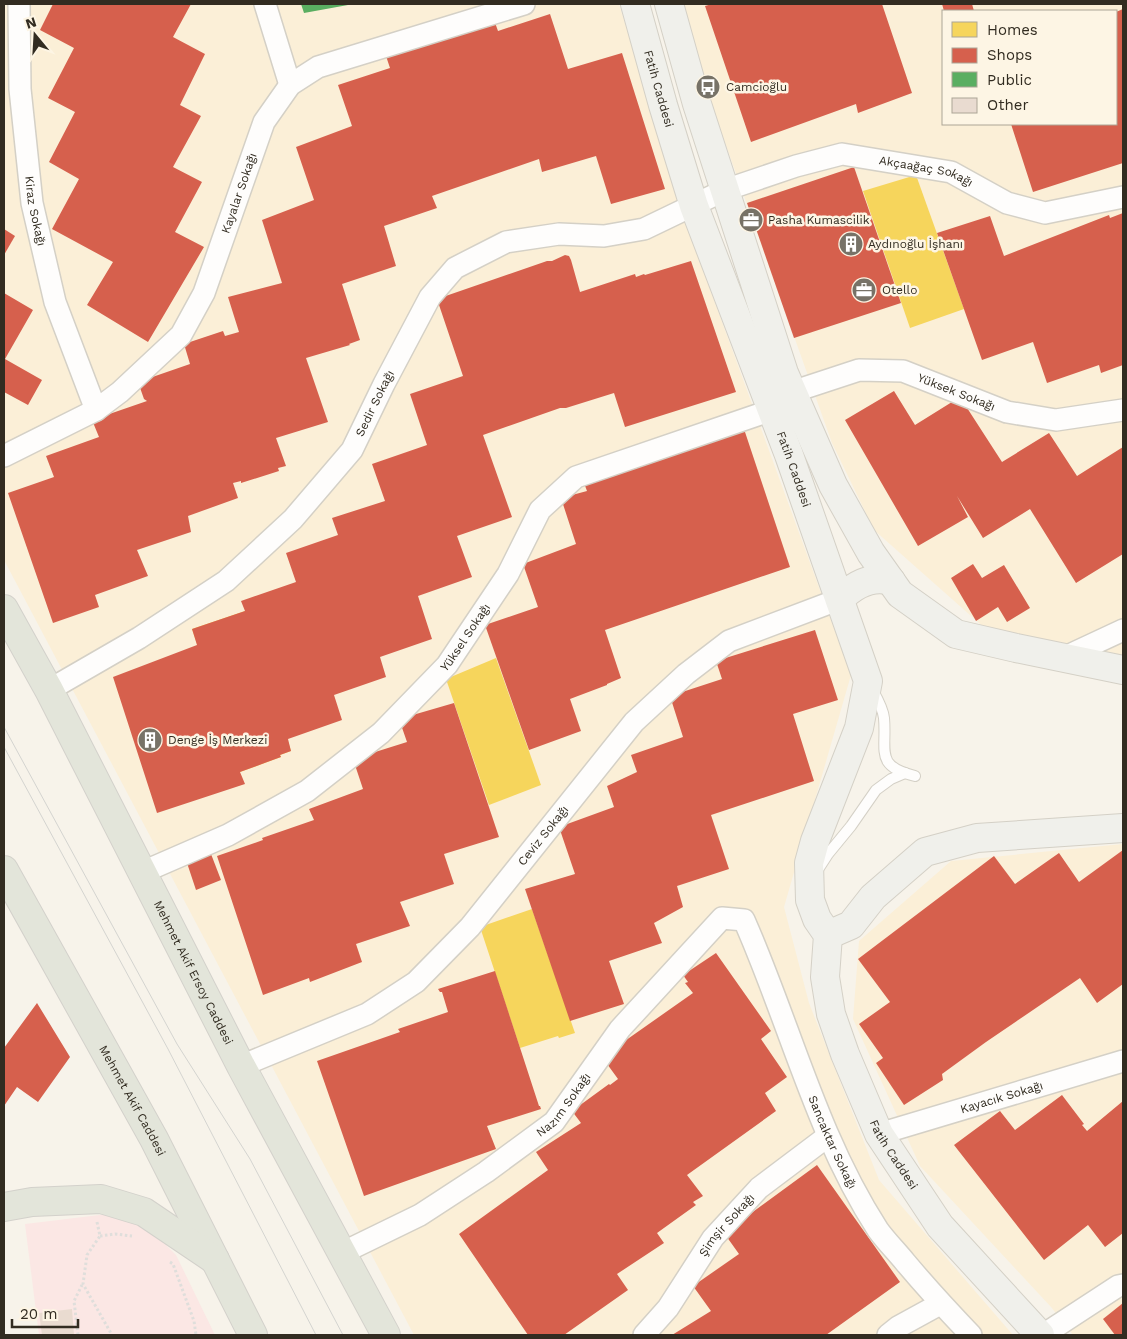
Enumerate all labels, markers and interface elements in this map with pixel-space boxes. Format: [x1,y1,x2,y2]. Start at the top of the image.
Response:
north arrow [10,10,60,60]
legend [942,10,1117,125]
text: N [24,13,38,32]
text: Homes [987,21,1038,39]
text: Shops [987,46,1032,64]
street label: Fatih Caddesi [641,49,676,129]
text: Public [987,71,1032,89]
bus stop icon: Camcioğlu [695,74,721,100]
place label: Camcioğlu [726,80,787,94]
text: Other [987,96,1029,114]
street label: Kayalar Sokağı [218,151,260,235]
street label: Akçaağaç Sokağı [878,153,975,190]
street label: Kiraz Sokağı [22,175,49,247]
office icon: Pasha Kumascilik [738,207,764,233]
place label: Pasha Kumascilik [768,213,870,227]
building icon: Aydınoğlu İşhanı [838,231,864,257]
place label: Aydınoğlu İşhanı [868,237,963,251]
office icon: Otello [851,277,877,303]
place label: Otello [882,283,917,297]
street label: Sedir Sokağı [353,368,397,439]
street label: Yüksek Sokağı [916,370,997,414]
street label: Fatih Caddesi [774,429,814,509]
street label: Yüksel Sokağı [438,601,493,674]
building icon: Denge İş Merkezi [137,727,163,753]
place label: Denge İş Merkezi [168,733,267,747]
street label: Ceviz Sokağı [515,803,571,868]
street label: Mehmet Akif Ersoy Caddesi [151,898,236,1047]
street label: Mehmet Akif Caddesi [96,1043,168,1158]
street label: Nazım Sokağı [534,1070,594,1140]
street label: Kayacık Sokağı [959,1078,1045,1116]
street label: Sancaktar Sokağı [806,1094,860,1191]
street label: Fatih Caddesi [867,1118,921,1192]
street label: Şimşir Sokağı [696,1191,757,1259]
scale bar [12,1296,79,1328]
text: 20 m [20,1305,58,1323]

